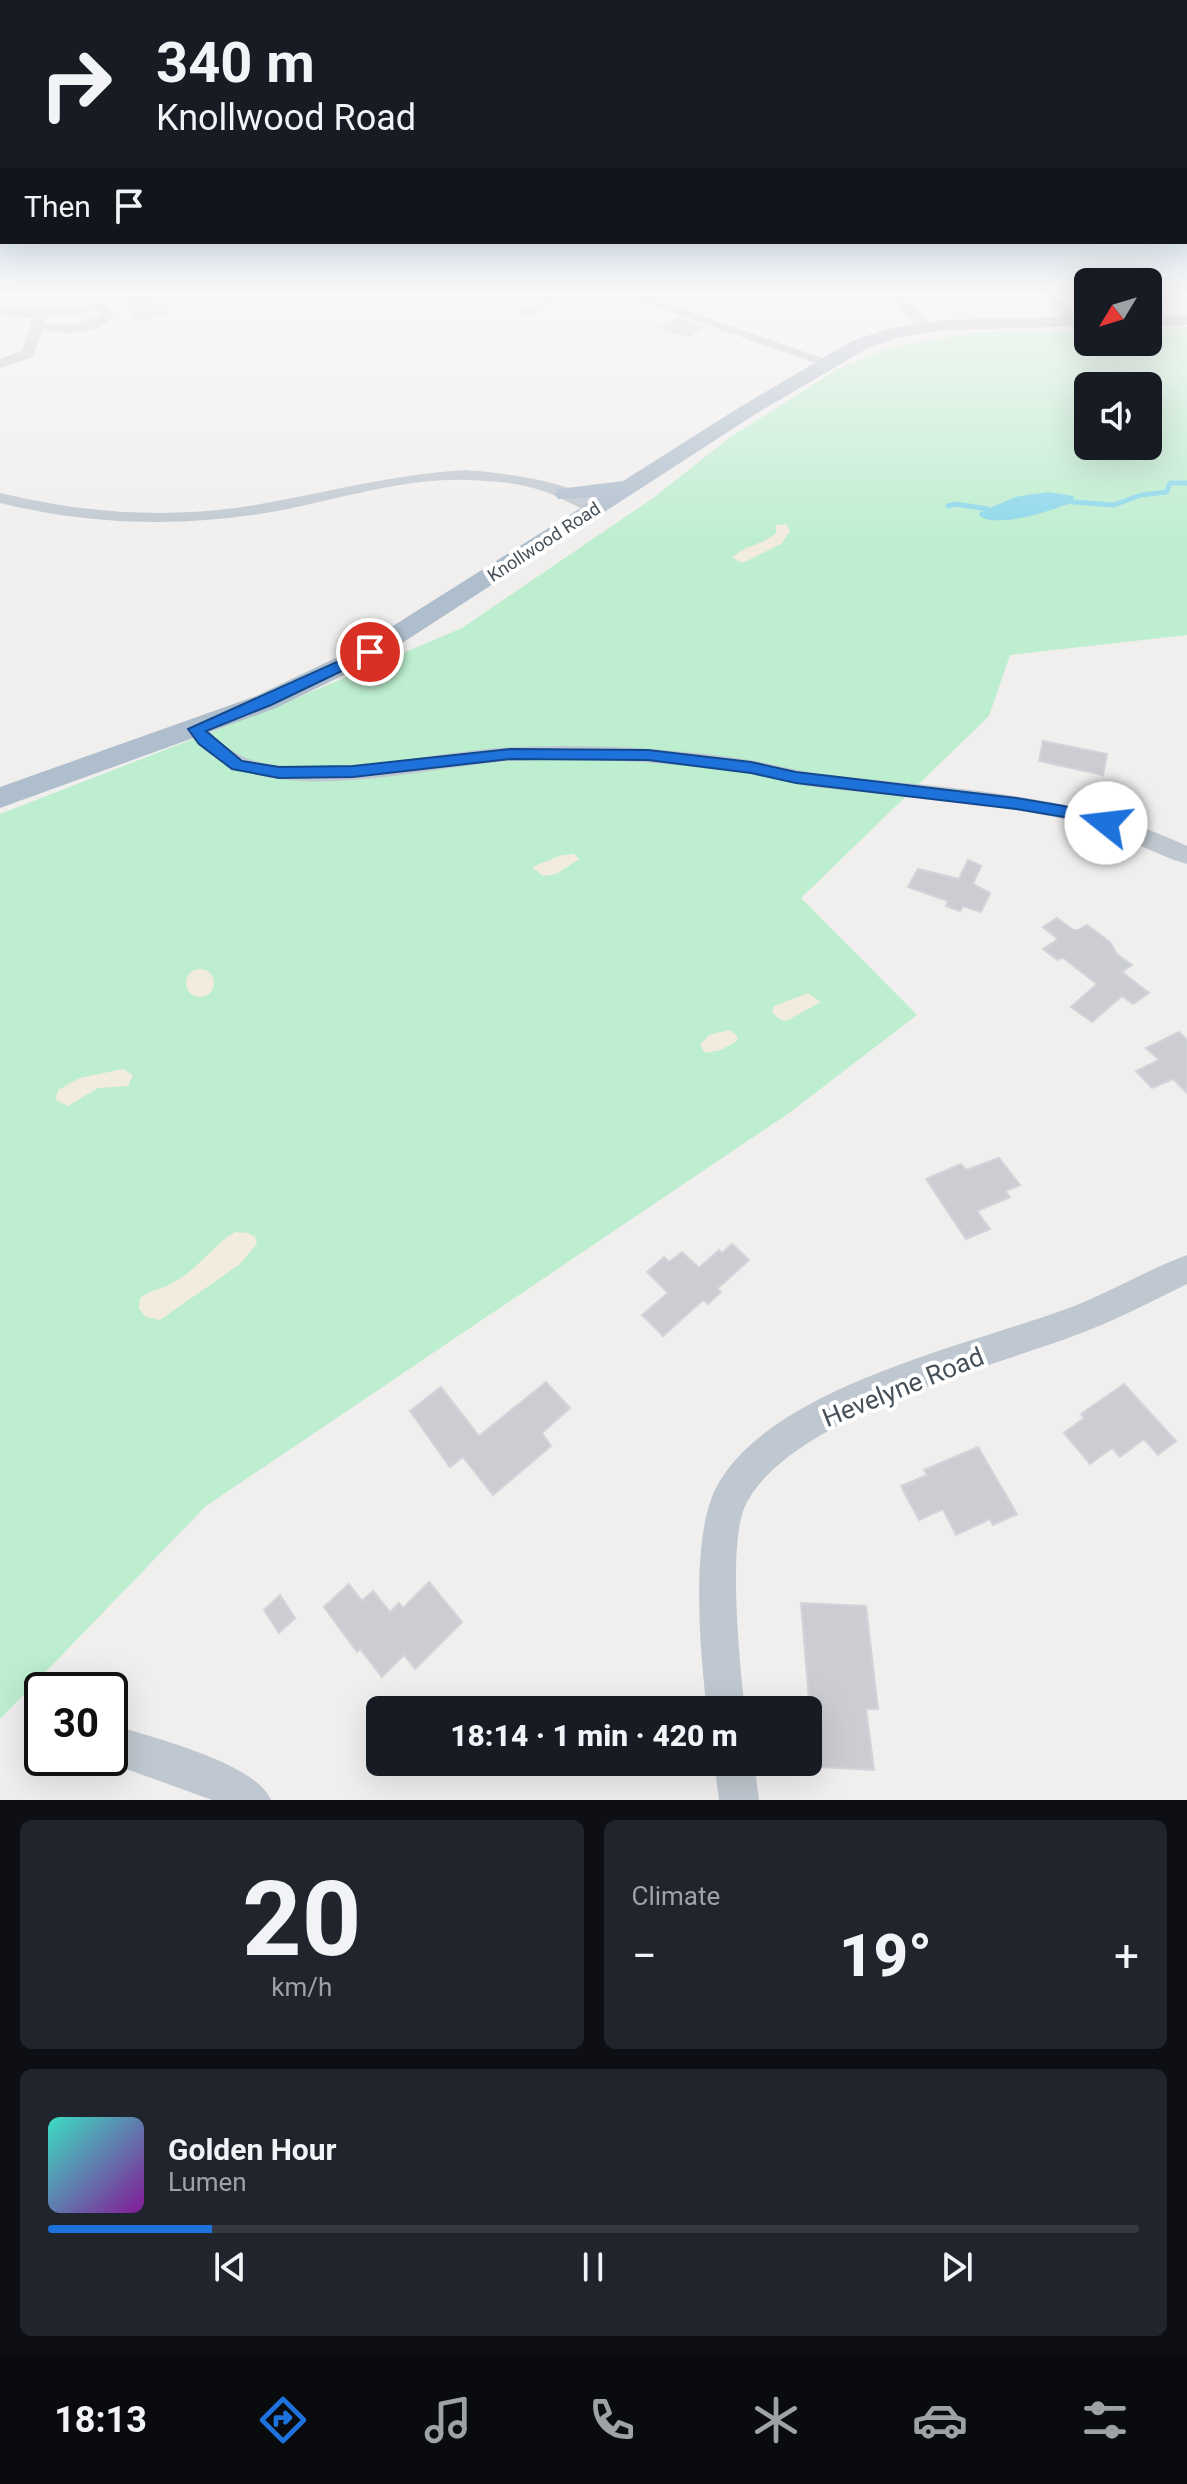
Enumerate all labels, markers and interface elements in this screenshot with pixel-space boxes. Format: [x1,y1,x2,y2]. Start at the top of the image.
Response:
text: 340 m [156,30,315,96]
icon: right [24,32,128,136]
text: Knollwood Road [156,97,416,139]
icon: arrive [107,184,151,228]
text: Then [24,189,91,224]
north arrow [1074,268,1162,356]
map controls [1074,268,1162,460]
button: sound [1074,372,1162,460]
street label: Knollwood Road [483,497,604,586]
pin [336,618,404,686]
icon: arrive [348,630,392,674]
position arrow [1064,781,1148,865]
street label: Hevelyne Road [818,1341,988,1433]
speed limit sign: 30 [24,1672,128,1776]
text: 18:14 · 1 min · 420 m [450,1718,738,1753]
text: 20 [242,1859,361,1980]
text: Climate [632,1881,720,1911]
text: 19° [839,1920,932,1991]
text: − [632,1930,657,1982]
text: + [1114,1930,1139,1982]
text: km/h [271,1972,332,2002]
text: Golden Hour [168,2132,337,2167]
text: Lumen [168,2167,247,2197]
icon: previous [208,2245,252,2289]
icon: pause [571,2245,615,2289]
icon: next [935,2245,979,2289]
icon: directions [255,2392,311,2448]
icon: music [420,2392,476,2448]
icon: phone [584,2392,640,2448]
icon: climate [748,2392,804,2448]
icon: car [912,2392,968,2448]
icon: filters [1077,2392,1133,2448]
text: 18:13 [54,2399,147,2441]

